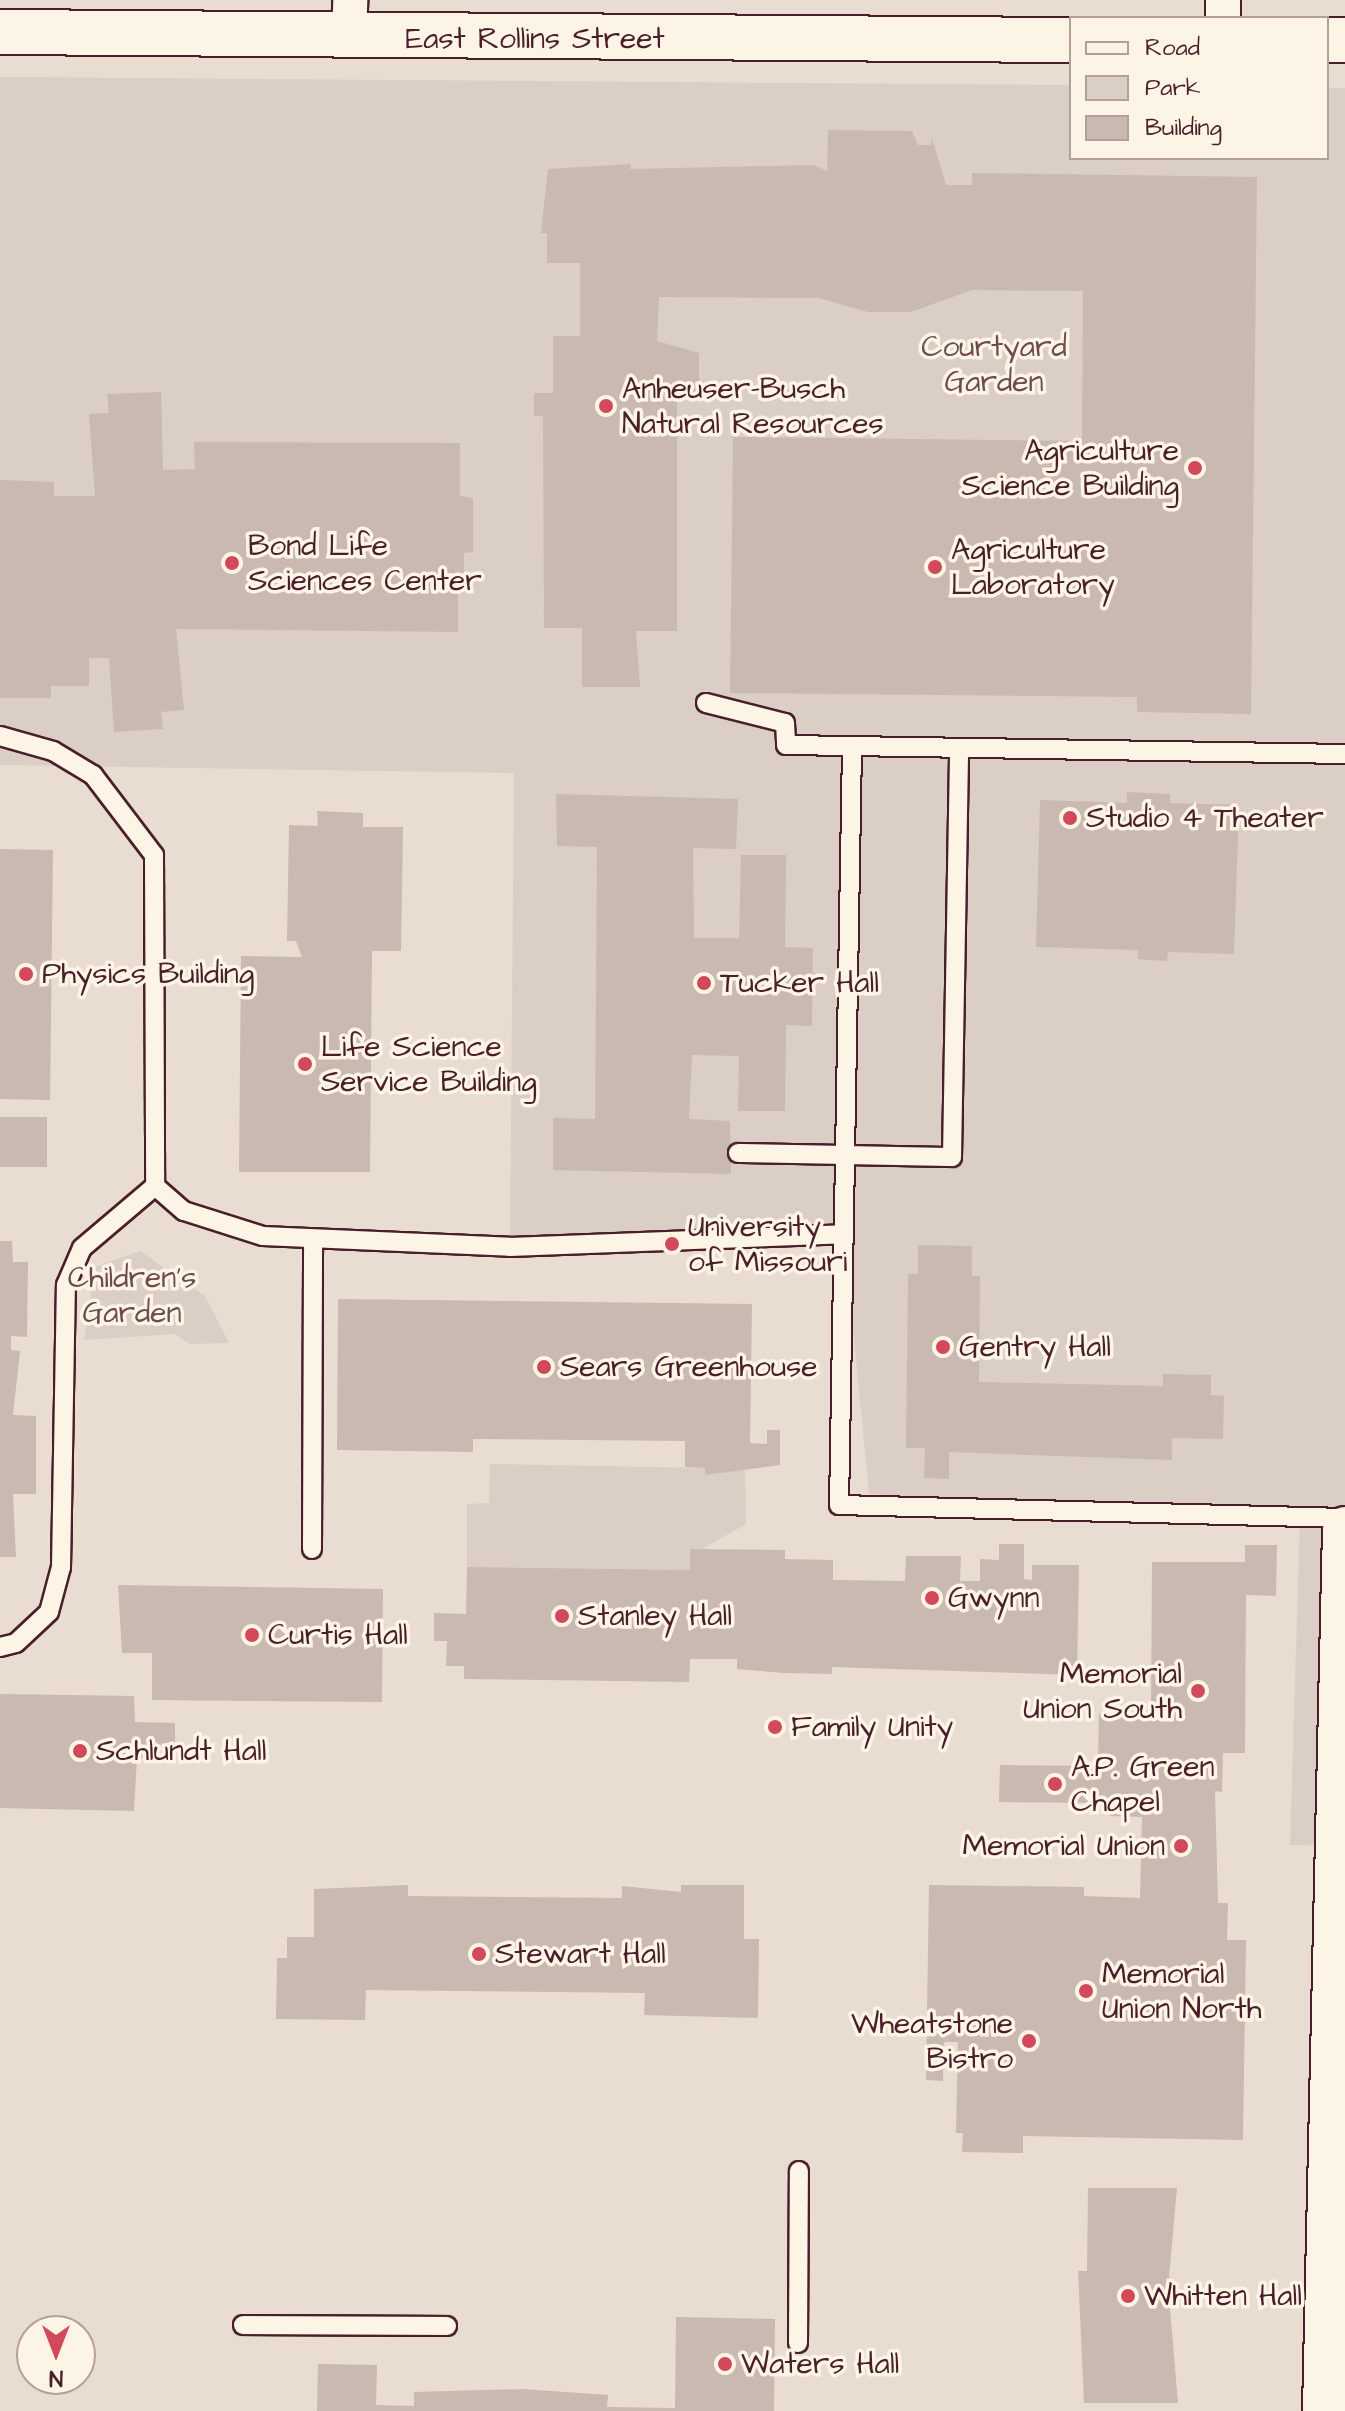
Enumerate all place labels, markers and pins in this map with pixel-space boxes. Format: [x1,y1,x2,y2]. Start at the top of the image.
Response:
place label: Anheuser-Busch Natural Resources [622,371,884,442]
marker: Anheuser-Busch Natural Resources [597,397,615,415]
place label: Agriculture Science Building [962,433,1179,504]
marker: Agriculture Science Building [1186,459,1204,477]
place label: Bond Life Sciences Center [248,528,482,598]
place label: Agriculture Laboratory [951,532,1115,602]
marker: Bond Life Sciences Center [223,554,241,572]
marker: Agriculture Laboratory [926,558,944,576]
place label: Studio 4 Theater [1086,800,1324,836]
marker: Studio 4 Theater [1061,809,1079,827]
place label: Physics Building [42,956,254,992]
marker: Physics Building [17,965,35,983]
place label: Tucker Hall [720,965,879,1001]
marker: Tucker Hall [695,974,713,992]
place label: Life Science Service Building [321,1029,537,1100]
marker: Life Science Service Building [296,1055,314,1073]
place label: University of Missouri [688,1209,847,1280]
marker: University of Missouri [663,1235,681,1253]
place label: Gentry Hall [959,1329,1111,1365]
marker: Gentry Hall [934,1338,952,1356]
place label: Sears Greenhouse [560,1349,817,1385]
marker: Sears Greenhouse [535,1358,553,1376]
place label: Gwynn [948,1580,1039,1616]
marker: Gwynn [923,1589,941,1607]
place label: Stanley Hall [578,1598,732,1634]
marker: Stanley Hall [553,1607,571,1625]
place label: Curtis Hall [268,1617,408,1653]
marker: Curtis Hall [243,1626,261,1644]
place label: Memorial Union South [1023,1656,1182,1726]
marker: Memorial Union South [1189,1682,1207,1700]
place label: Family Unity [791,1709,953,1745]
marker: Family Unity [766,1718,784,1736]
place label: Schlundt Hall [96,1733,266,1769]
marker: Schlundt Hall [71,1742,89,1760]
place label: A.P. Green Chapel [1071,1749,1215,1820]
marker: A.P. Green Chapel [1046,1775,1064,1793]
place label: Memorial Union [962,1828,1165,1864]
marker: Memorial Union [1172,1837,1190,1855]
place label: Stewart Hall [495,1936,666,1972]
marker: Stewart Hall [470,1945,488,1963]
place label: Memorial Union North [1102,1956,1261,2026]
marker: Memorial Union North [1077,1982,1095,2000]
place label: Wheatstone Bistro [851,2006,1013,2076]
marker: Wheatstone Bistro [1020,2032,1038,2050]
place label: Whitten Hall [1144,2278,1302,2314]
marker: Whitten Hall [1119,2287,1137,2305]
place label: Waters Hall [741,2346,899,2382]
marker: Waters Hall [716,2355,734,2373]

